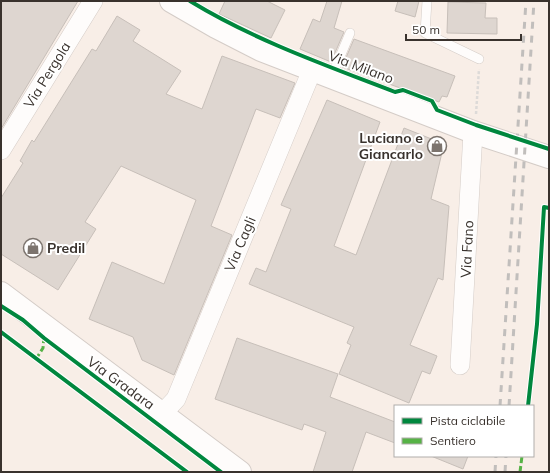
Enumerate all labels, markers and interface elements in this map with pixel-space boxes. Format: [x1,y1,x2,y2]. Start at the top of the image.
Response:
scale bar [406,16,521,42]
text: 50 m [412,22,440,37]
street label: Via Pergola [20,39,74,111]
street label: Via Milano [326,46,396,88]
place label: Luciano e Giancarlo [359,129,423,163]
shop icon: Luciano e Giancarlo [426,135,448,157]
street label: Via Cagli [220,214,260,274]
street label: Via Fano [457,220,477,278]
shop icon: Predil [22,237,44,259]
place label: Predil [47,239,85,257]
street label: Via Gradara [84,352,158,414]
legend [394,405,534,457]
text: Pista ciclabile [430,413,505,428]
text: Sentiero [430,433,476,448]

